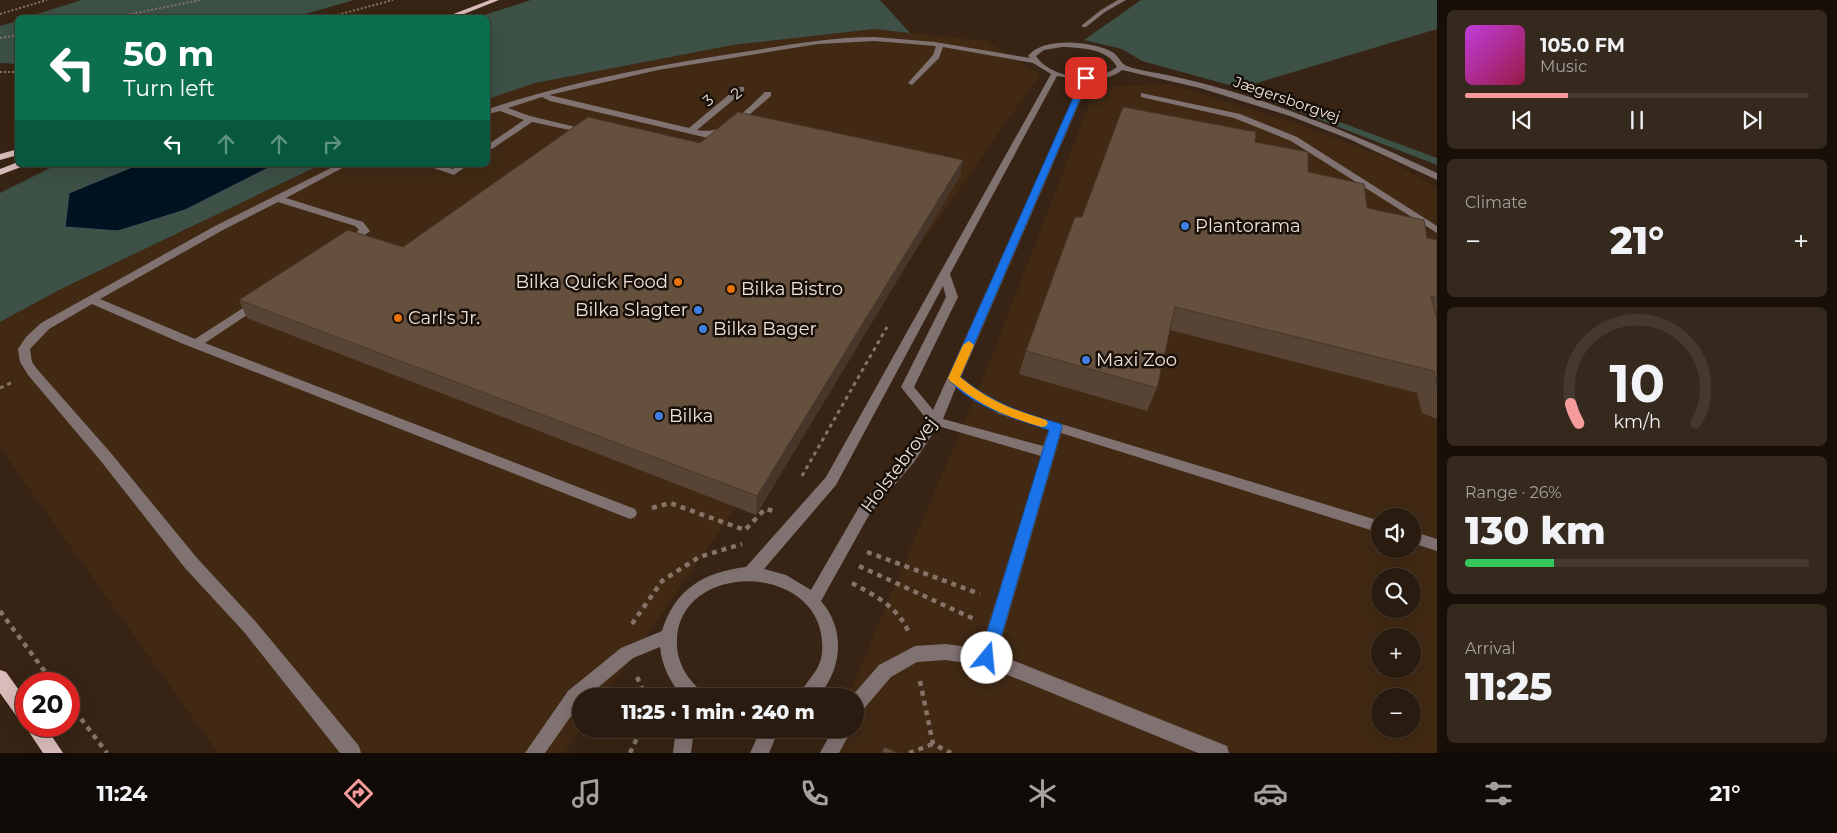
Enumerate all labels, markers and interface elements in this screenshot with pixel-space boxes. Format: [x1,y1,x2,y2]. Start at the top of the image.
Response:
text: 50 m [123,32,214,75]
text: 105.0 FM [1540,34,1625,57]
icon: left [40,35,105,100]
pin [1065,57,1107,99]
text: Music [1540,57,1587,76]
icon: arrive [1072,64,1100,92]
street label: Jægersborgvej [1230,72,1343,126]
text: Turn left [123,75,215,102]
street label: 2 [727,83,745,103]
street label: 3 [699,90,717,110]
icon: previous [1508,106,1536,134]
icon: pause [1623,106,1651,134]
icon: next [1738,106,1766,134]
icon: left [159,130,187,158]
icon: ahead [212,130,240,158]
icon: ahead [265,130,293,158]
icon: right [318,130,346,158]
text: Climate [1465,193,1527,212]
place label: Plantorama [1195,215,1301,237]
text: 21° [1610,217,1664,264]
marker: Plantorama [1179,220,1191,232]
text: − [1465,224,1481,258]
text: + [1793,224,1809,258]
place label: Bilka Quick Food [515,271,668,293]
marker: Bilka Quick Food [672,276,684,288]
place label: Bilka Bistro [741,278,843,300]
marker: Bilka Bistro [725,283,737,295]
place label: Bilka Slagter [575,299,688,321]
marker: Bilka Slagter [692,304,704,316]
place label: Carl's Jr. [408,307,480,329]
marker: Carl's Jr. [392,312,404,324]
place label: Bilka Bager [713,318,817,340]
marker: Bilka Bager [697,323,709,335]
place label: Maxi Zoo [1096,349,1177,371]
text: 10 [1609,352,1665,415]
marker: Maxi Zoo [1080,354,1092,366]
place label: Bilka [669,405,713,427]
marker: Bilka [653,410,665,422]
text: km/h [1613,411,1661,432]
street label: Holstebrovej [856,413,942,517]
text: Range · 26% [1465,483,1562,502]
text: 130 km [1465,507,1606,554]
map controls [1371,508,1421,738]
button: sound [1371,508,1421,558]
button: search [1371,568,1421,618]
button: + [1371,628,1421,678]
position arrow [960,631,1012,683]
text: Arrival [1465,639,1515,658]
text: 11:25 [1465,663,1552,710]
speed limit sign: 20 [15,672,80,737]
button: − [1371,688,1421,738]
text: 11:25 · 1 min · 240 m [621,701,815,724]
icon: directions [341,776,376,811]
icon: music [569,776,604,811]
icon: phone [797,776,832,811]
icon: climate [1025,776,1060,811]
icon: car [1253,776,1288,811]
icon: filters [1481,776,1516,811]
text: 11:24 [97,780,148,807]
text: 21° [1710,780,1740,807]

